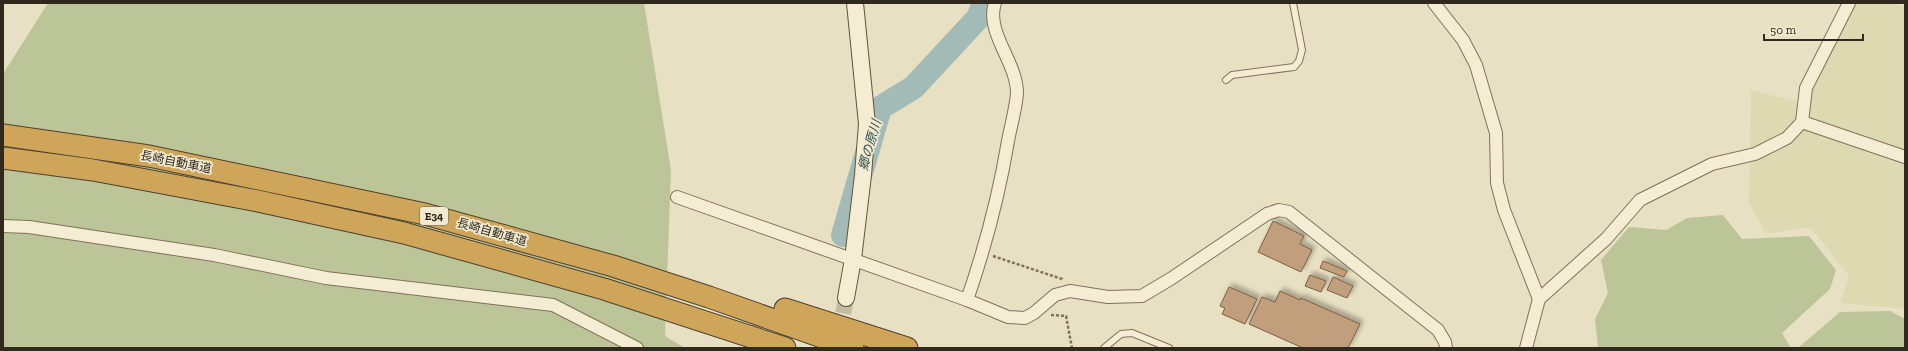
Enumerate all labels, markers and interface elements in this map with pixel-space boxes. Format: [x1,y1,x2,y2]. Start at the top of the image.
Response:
scale bar [1764,16,1863,42]
text: 50 m [1770,23,1797,37]
water label: 郷の原川 [855,116,884,172]
street label: 長崎自動車道 [139,148,213,176]
road number: E34 [420,207,448,225]
street label: 長崎自動車道 [455,215,529,249]

